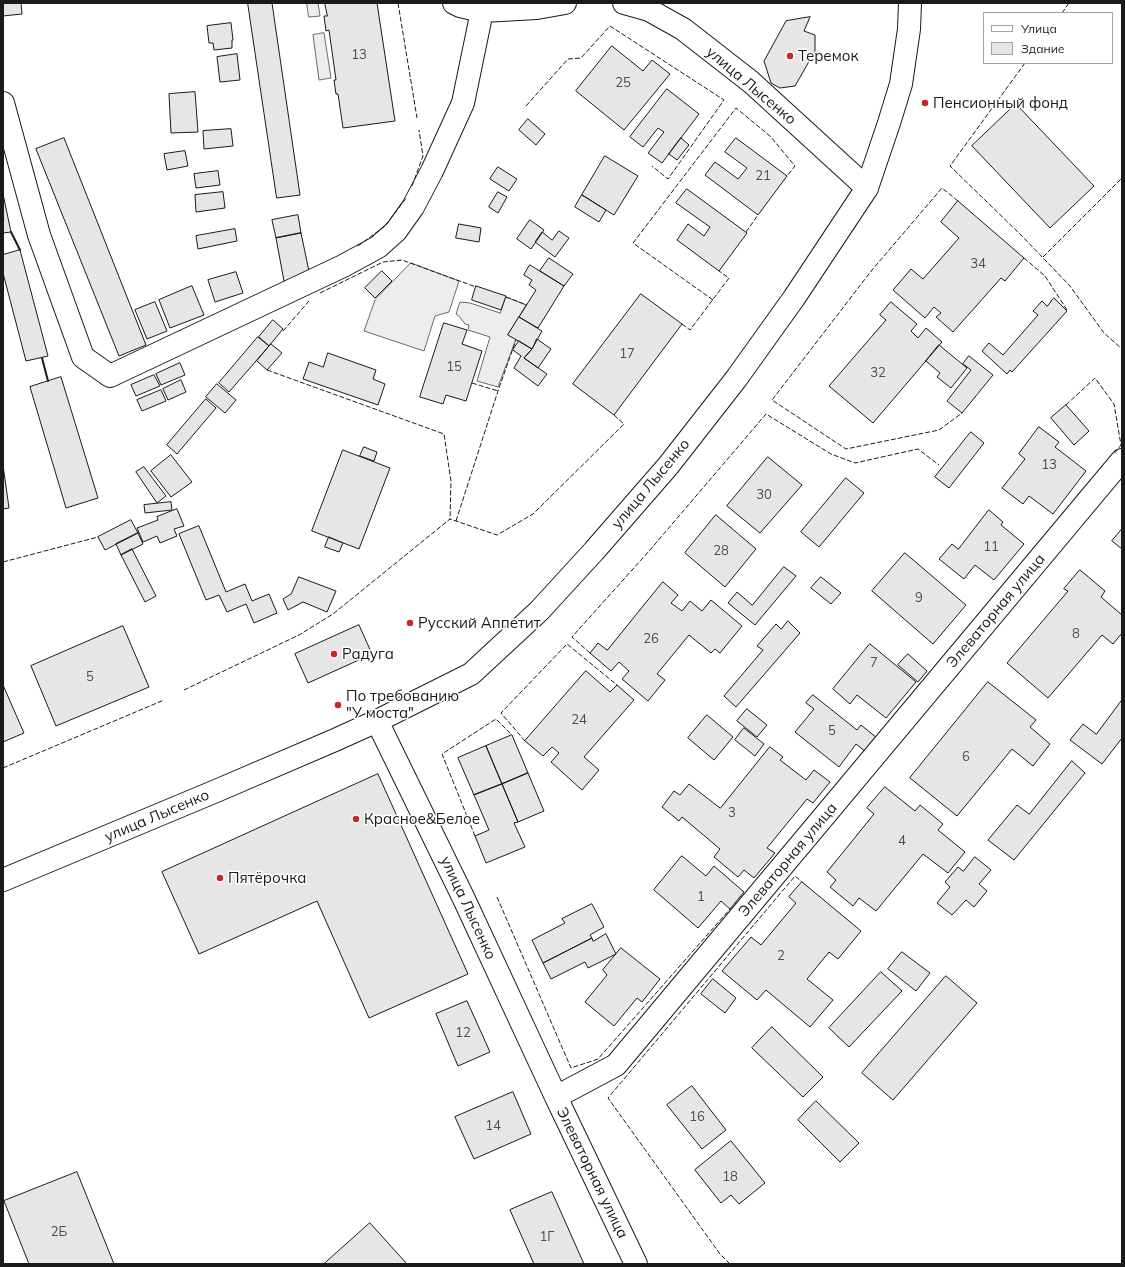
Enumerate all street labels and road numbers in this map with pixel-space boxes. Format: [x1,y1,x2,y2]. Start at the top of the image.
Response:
street label: улица Лысенко [702,43,800,129]
street label: улица Лысенко [608,435,694,533]
street label: Элеваторная улица [943,550,1049,672]
street label: улица Лысенко [102,786,212,846]
street label: Элеваторная улица [735,799,841,921]
street label: улица Лысенко [436,854,500,962]
street label: Элеваторная улица [552,1105,632,1241]

